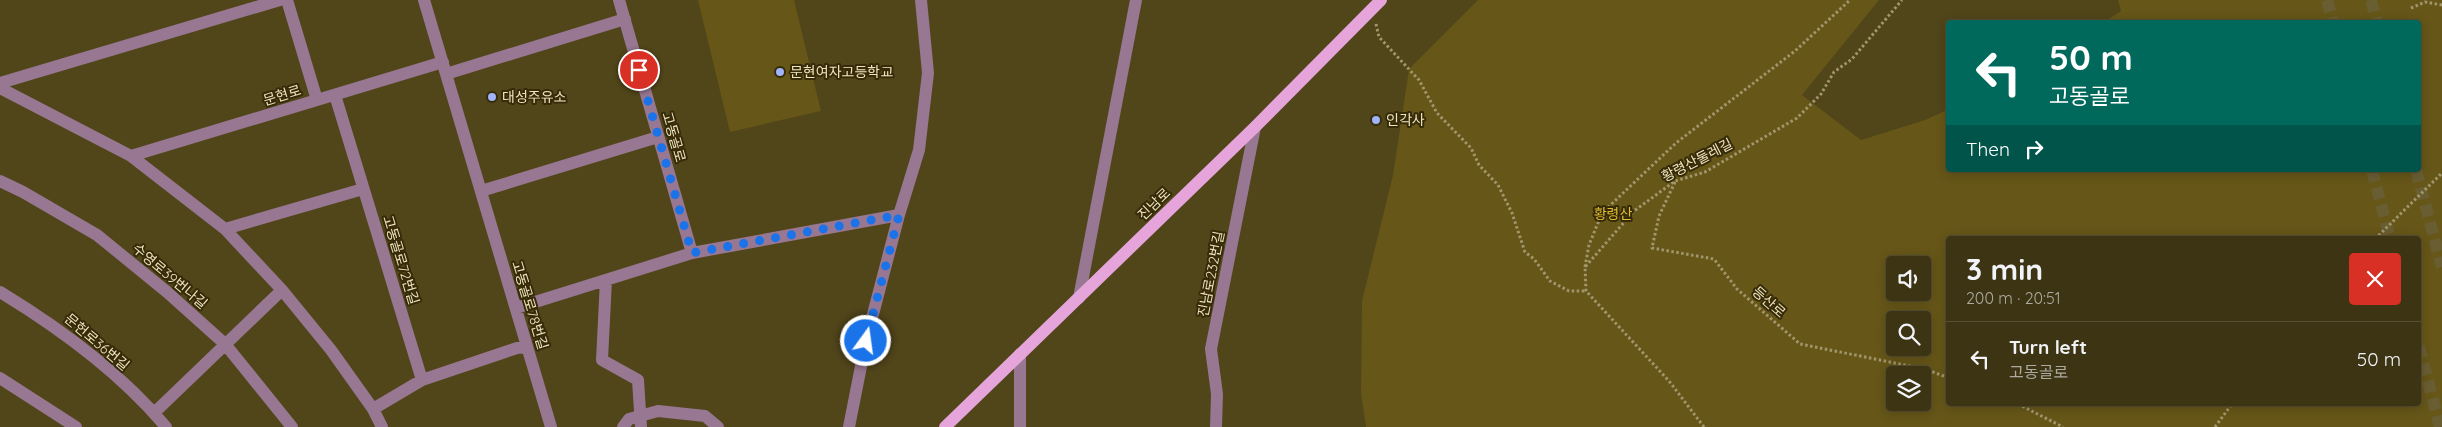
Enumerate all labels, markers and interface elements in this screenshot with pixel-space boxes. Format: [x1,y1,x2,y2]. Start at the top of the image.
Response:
text: 50 m [2049,35,2133,79]
icon: left [1966,40,2031,105]
pin [618,49,660,91]
icon: arrive [625,56,653,84]
place label: 문현여자고등학교 [790,63,893,81]
marker: 문현여자고등학교 [774,66,786,78]
street label: 문현로 [261,81,303,109]
text: 고동골로 [2049,82,2130,110]
place label: 대성주유소 [502,88,567,106]
marker: 대성주유소 [486,91,498,103]
street label: 고동골로 [658,110,690,164]
place label: 인각사 [1386,111,1425,129]
marker: 인각사 [1370,114,1382,126]
street label: 황령산둘레길 [1658,134,1736,186]
icon: right [2020,135,2048,163]
text: Then [1966,137,2010,161]
street label: 진남로 [1134,184,1174,224]
park label: 황령산 [1594,205,1632,223]
street label: 고동골로72번길 [379,213,423,307]
street label: 진남로232번길 [1194,229,1228,319]
street label: 수영로39번나길 [129,239,211,313]
text: 3 min [1966,250,2043,288]
button: close [2349,253,2401,305]
map controls [1886,256,1931,411]
button: sound [1886,256,1931,301]
street label: 고동골로78번길 [508,258,552,352]
street label: 등산로 [1749,283,1790,322]
text: 200 m · 20:51 [1966,288,2061,308]
street label: 문헌로36번길 [61,310,133,374]
button: search [1886,311,1931,356]
position arrow [839,314,891,366]
text: Turn left [2009,335,2087,359]
icon: left [1966,345,1994,373]
text: 50 m [2357,347,2401,371]
text: 고동골로 [2009,362,2068,382]
button: layers [1886,366,1931,411]

